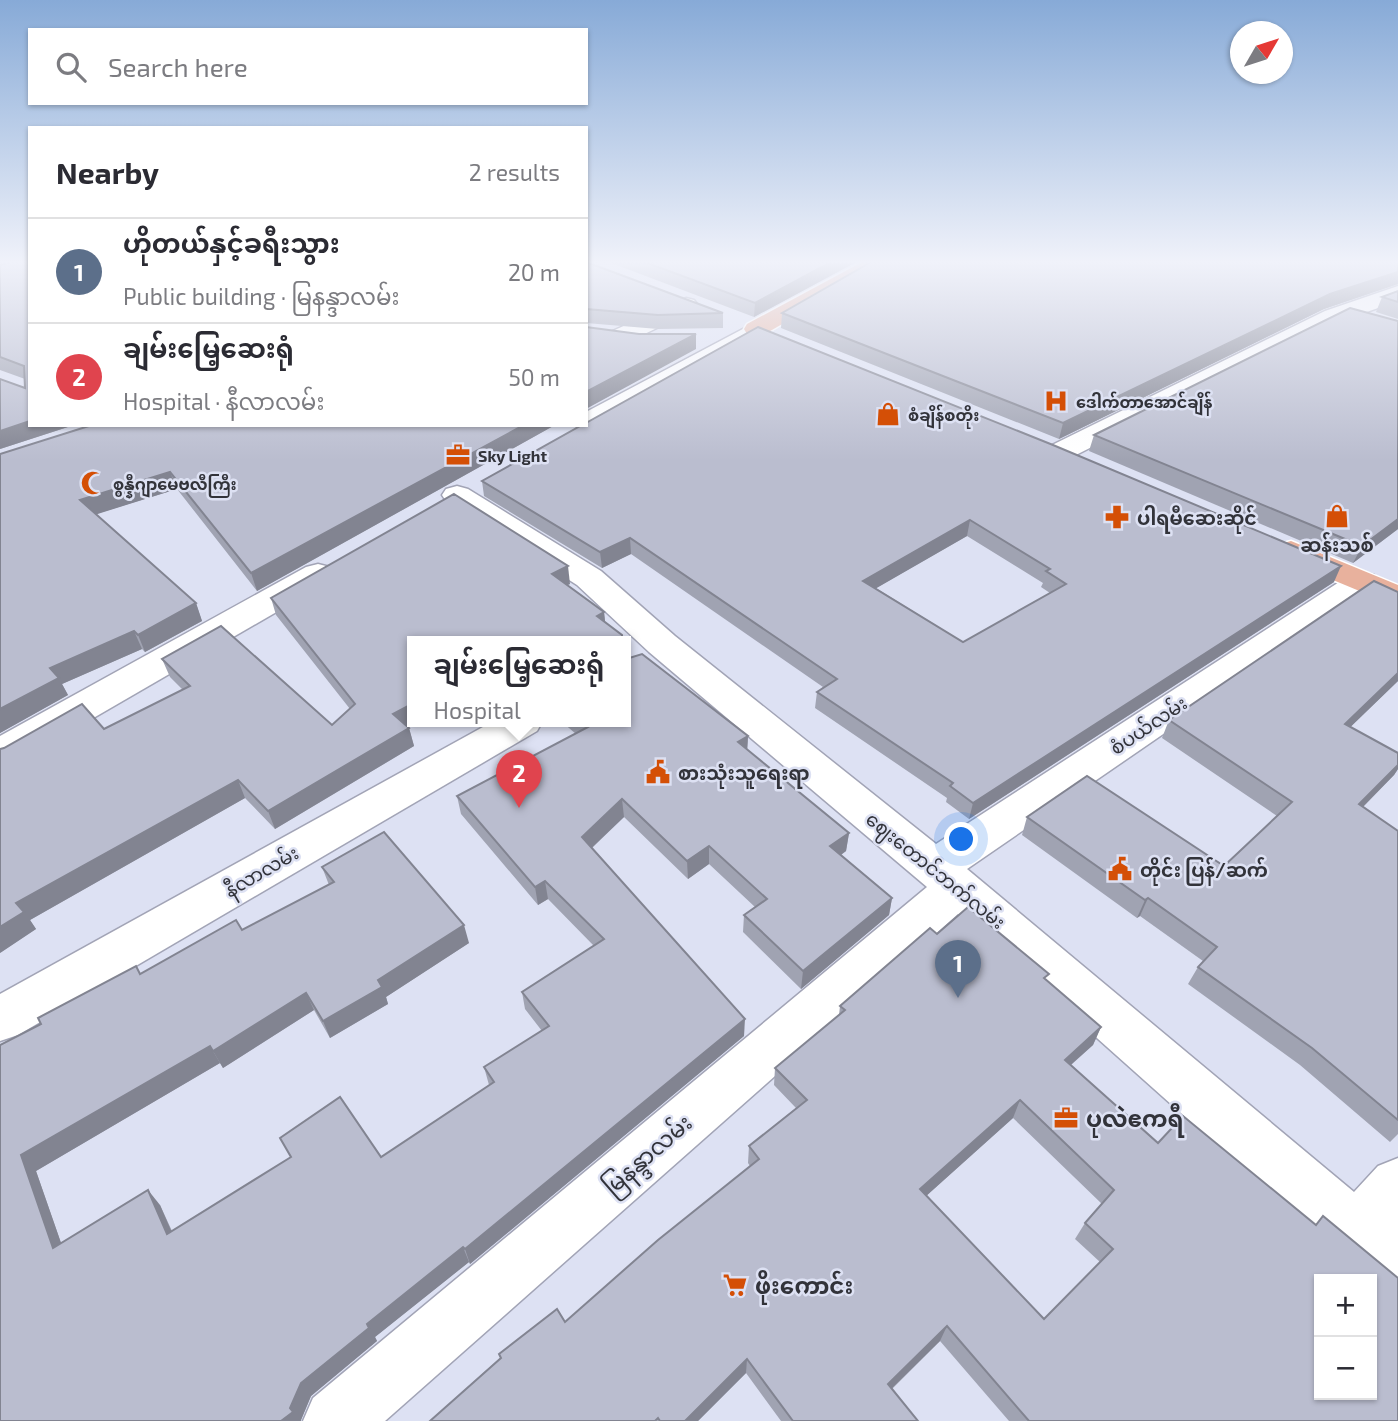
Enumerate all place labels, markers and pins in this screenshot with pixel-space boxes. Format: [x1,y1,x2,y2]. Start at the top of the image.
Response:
hospital icon: ဒေါက်တာအောင်ချိန် [1042,387,1070,415]
place label: ဒေါက်တာအောင်ချိန် [1076,391,1212,416]
shop icon: စံချိန်စတိုး [874,400,902,428]
place label: စံချိန်စတိုး [908,404,979,429]
office icon: Sky Light [444,441,472,469]
place label: Sky Light [478,446,547,466]
mosque icon: စွန္နီဂျာမေဗလီကြီး [79,469,107,497]
place label: စွန္နီဂျာမေဗလီကြီး [113,473,237,499]
shop icon: ဆန်းသစ် [1323,502,1351,530]
pharmacy icon: ပါရမီဆေးဆိုင် [1103,503,1131,531]
place label: ပါရမီဆေးဆိုင် [1137,505,1257,534]
place label: ဆန်းသစ် [1300,532,1374,561]
pin: 2 [496,750,542,808]
public building icon: စားသုံးသူရေးရာ [644,758,672,786]
place label: စားသုံးသူရေးရာ [678,761,809,789]
public building icon: တိုင်း ပြန်/ဆက် [1106,855,1134,883]
place label: တိုင်း ပြန်/ဆက် [1140,857,1268,886]
pin: 1 [935,940,981,998]
place label: ပုလဲဧကရီ [1086,1103,1185,1138]
office icon: ပုလဲဧကရီ [1052,1104,1080,1132]
place label: ဖိုးကောင်း [755,1270,853,1305]
supermarket icon: ဖိုးကောင်း [721,1271,749,1299]

